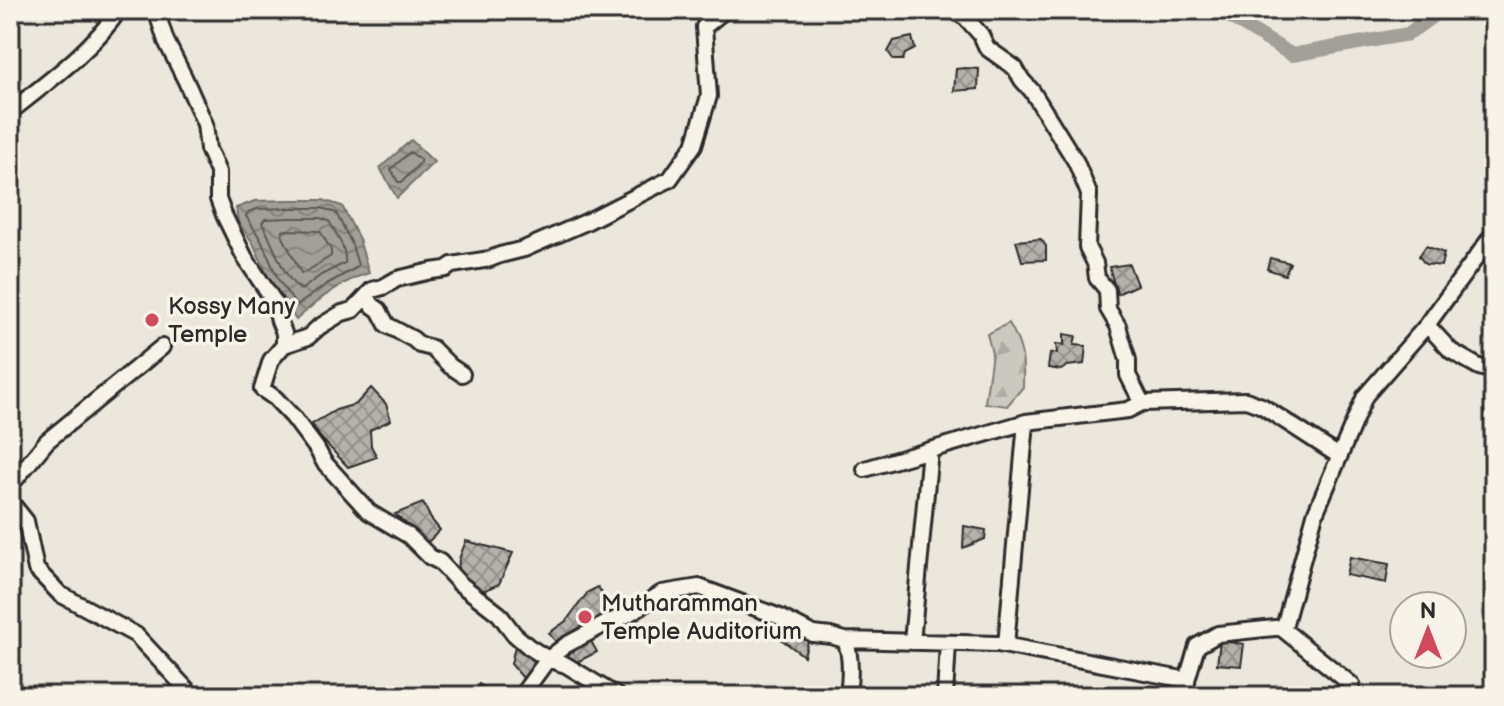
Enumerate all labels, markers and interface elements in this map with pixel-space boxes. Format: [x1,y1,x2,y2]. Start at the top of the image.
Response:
place label: Kossy Many Temple [168,292,295,349]
marker: Kossy Many Temple [143,311,161,329]
place label: Mutharamman Temple Auditorium [601,589,802,646]
north arrow [1388,590,1468,670]
text: N [1420,598,1436,625]
marker: Mutharamman Temple Auditorium [576,608,594,626]

